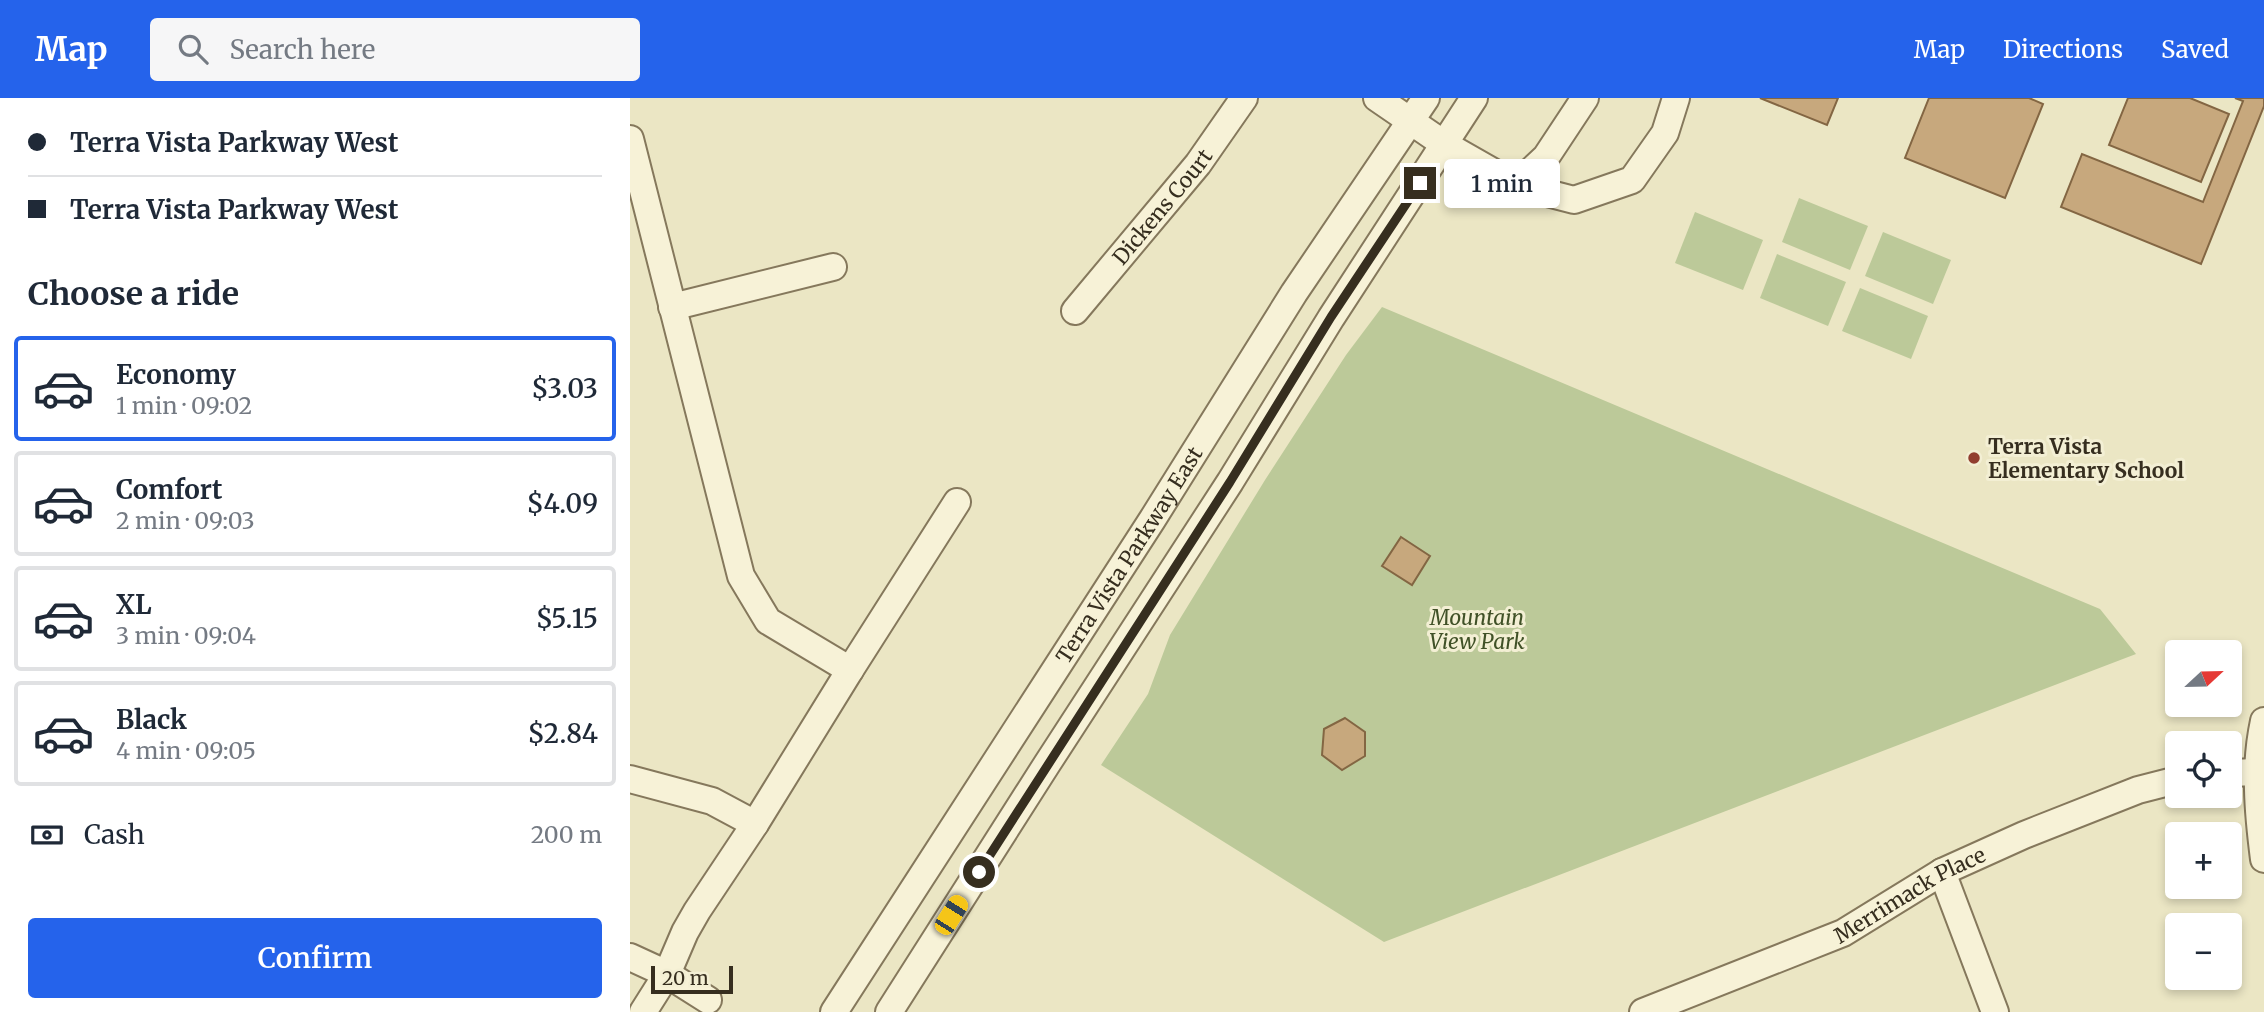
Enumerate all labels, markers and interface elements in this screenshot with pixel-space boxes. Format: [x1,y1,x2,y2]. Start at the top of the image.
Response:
search box [150,18,640,81]
text: Map [35,29,108,70]
icon: search [174,30,212,68]
text: Search here [230,33,375,66]
text: Map [1914,34,1965,65]
text: Directions [2003,34,2123,65]
text: Saved [2161,34,2229,65]
text: Terra Vista Parkway West [70,126,398,159]
street label: Dickens Court [1106,144,1218,270]
callout: 1 min [1444,158,1560,208]
route end [1404,167,1436,199]
text: 1 min [1471,169,1533,198]
text: Terra Vista Parkway West [70,193,398,226]
text: Choose a ride [28,274,239,314]
icon: car [32,357,95,420]
text: Economy [116,358,236,391]
text: $3.03 [531,372,598,405]
text: 1 min · 09:02 [116,391,252,420]
place label: Terra Vista Elementary School [1988,433,2184,484]
street label: Terra Vista Parkway East [1050,442,1208,668]
marker: Terra Vista Elementary School [1966,450,1982,466]
icon: car [32,472,95,535]
text: Comfort [116,473,222,506]
text: $4.09 [527,487,598,520]
text: 2 min · 09:03 [116,506,255,535]
icon: car [32,587,95,650]
text: XL [116,588,152,621]
text: $5.15 [536,602,598,635]
park label: Mountain View Park [1429,604,1525,655]
text: 3 min · 09:04 [116,621,256,650]
north arrow [2165,640,2242,718]
map controls [2165,640,2242,990]
icon: car [32,702,95,765]
text: Black [116,703,187,736]
text: $2.84 [527,717,598,750]
button: locate [2165,731,2242,808]
text: 4 min · 09:05 [116,736,256,765]
icon: cash [28,816,66,854]
text: Cash [84,818,145,851]
text: 200 m [531,820,602,849]
button: + [2165,822,2242,899]
street label: Merrimack Place [1829,841,1990,949]
route start [963,856,995,888]
car [931,892,972,938]
button: − [2165,913,2242,990]
button: Confirm [28,918,602,998]
scale bar [651,963,733,995]
text: 20 m [662,966,709,990]

